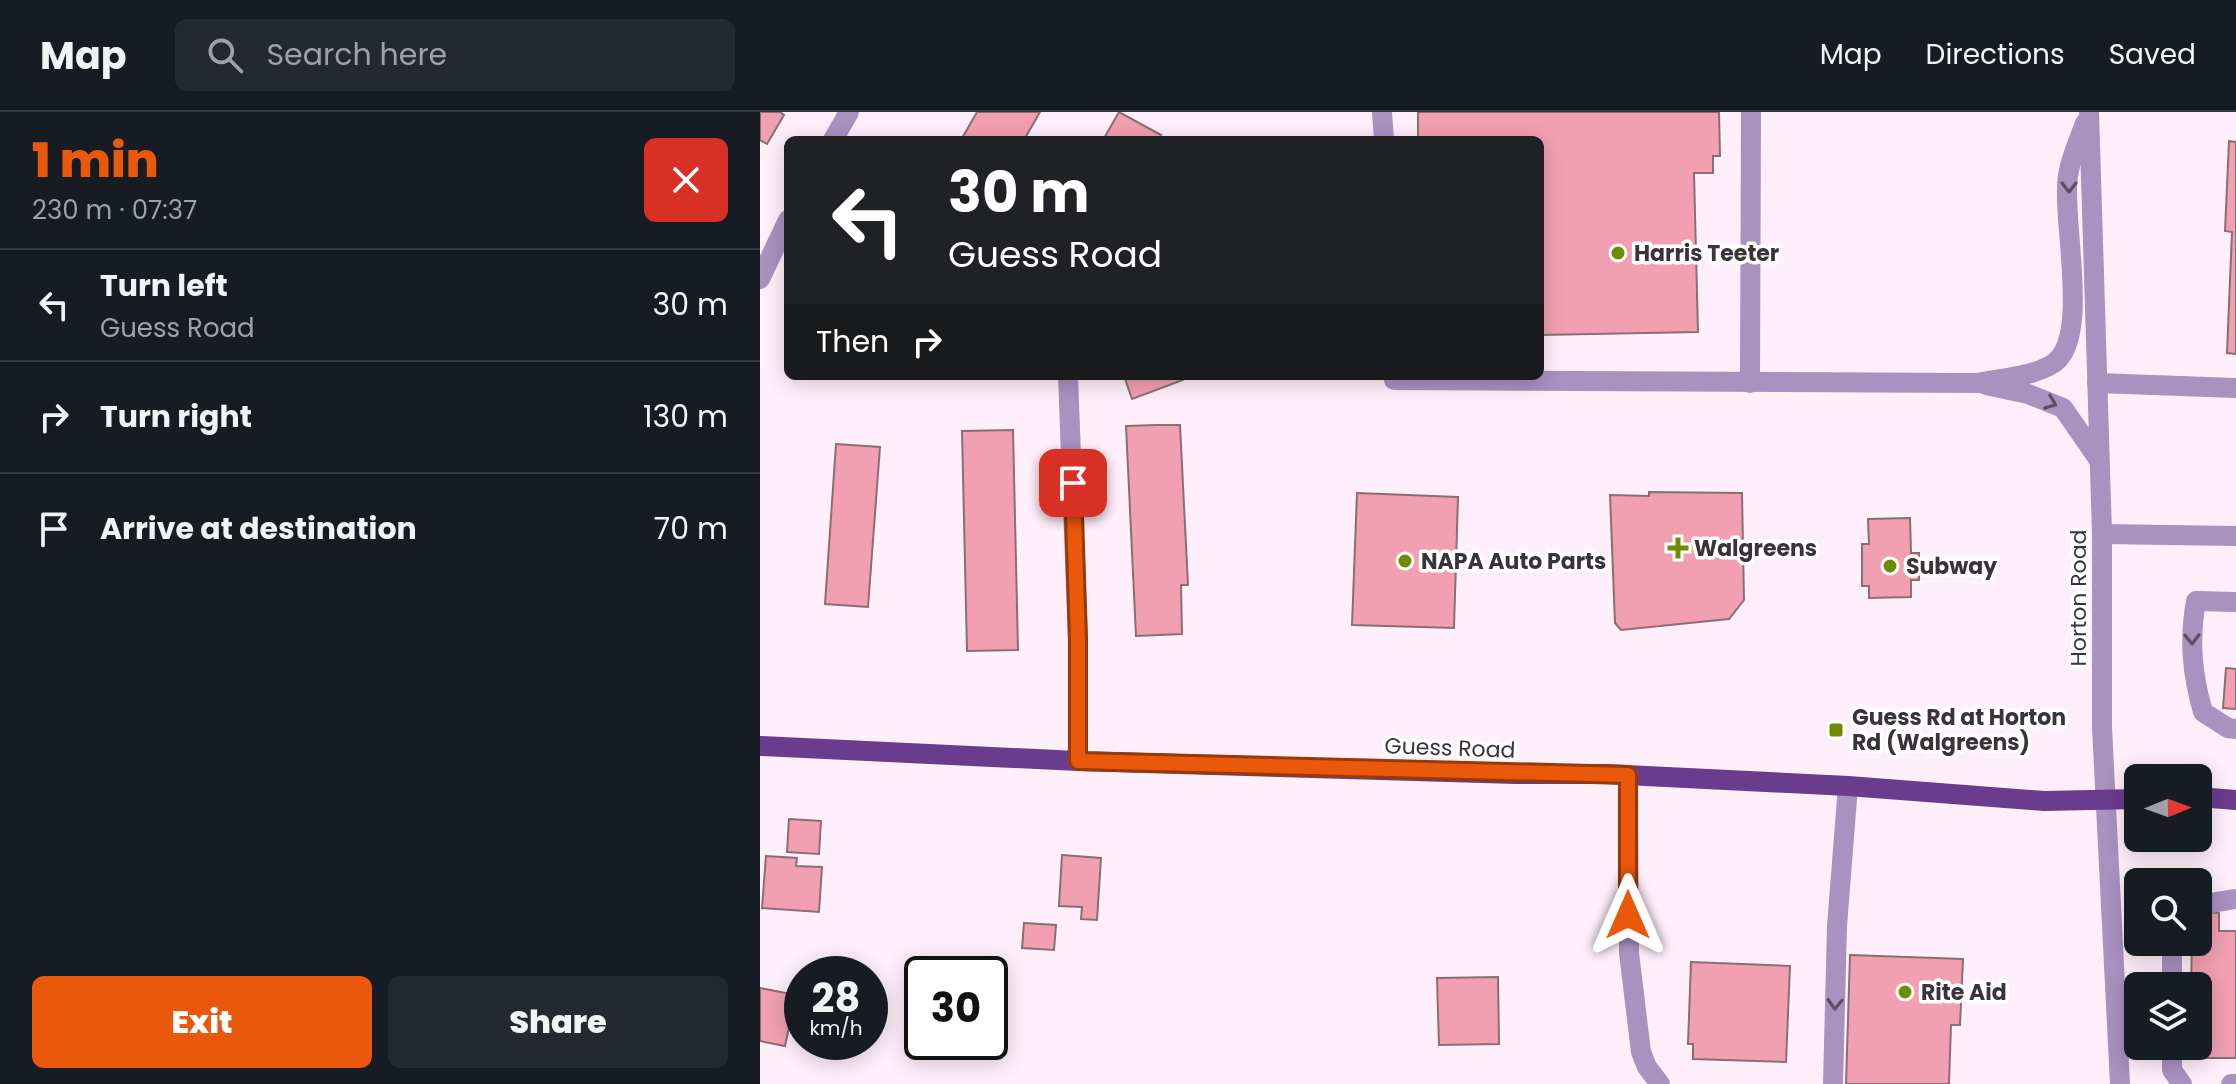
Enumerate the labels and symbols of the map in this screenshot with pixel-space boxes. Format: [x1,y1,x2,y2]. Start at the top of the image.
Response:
one-way arrow [2060,181,2077,194]
place label: Harris Teeter [1634,238,1779,269]
marker: Harris Teeter [1609,244,1627,262]
one-way arrow [2043,393,2057,410]
pin [1039,449,1107,517]
street label: Horton Road [2063,530,2094,666]
place label: Walgreens [1694,533,1817,564]
marker: Walgreens [1669,539,1687,557]
place label: NAPA Auto Parts [1421,546,1606,577]
place label: Subway [1906,551,1997,582]
marker: NAPA Auto Parts [1396,552,1414,570]
marker: Subway [1881,557,1899,575]
one-way arrow [2183,633,2201,646]
place label: Guess Rd at Horton Rd (Walgreens) [1852,702,2066,758]
marker: Guess Rd at Horton Rd (Walgreens) [1827,721,1845,739]
street label: Guess Road [1384,730,1516,766]
north arrow [2124,764,2212,852]
position arrow [1586,873,1670,957]
speed limit sign: 30 [904,956,1008,1060]
place label: Rite Aid [1921,977,2007,1008]
marker: Rite Aid [1896,983,1914,1001]
one-way arrow [1826,998,1843,1011]

